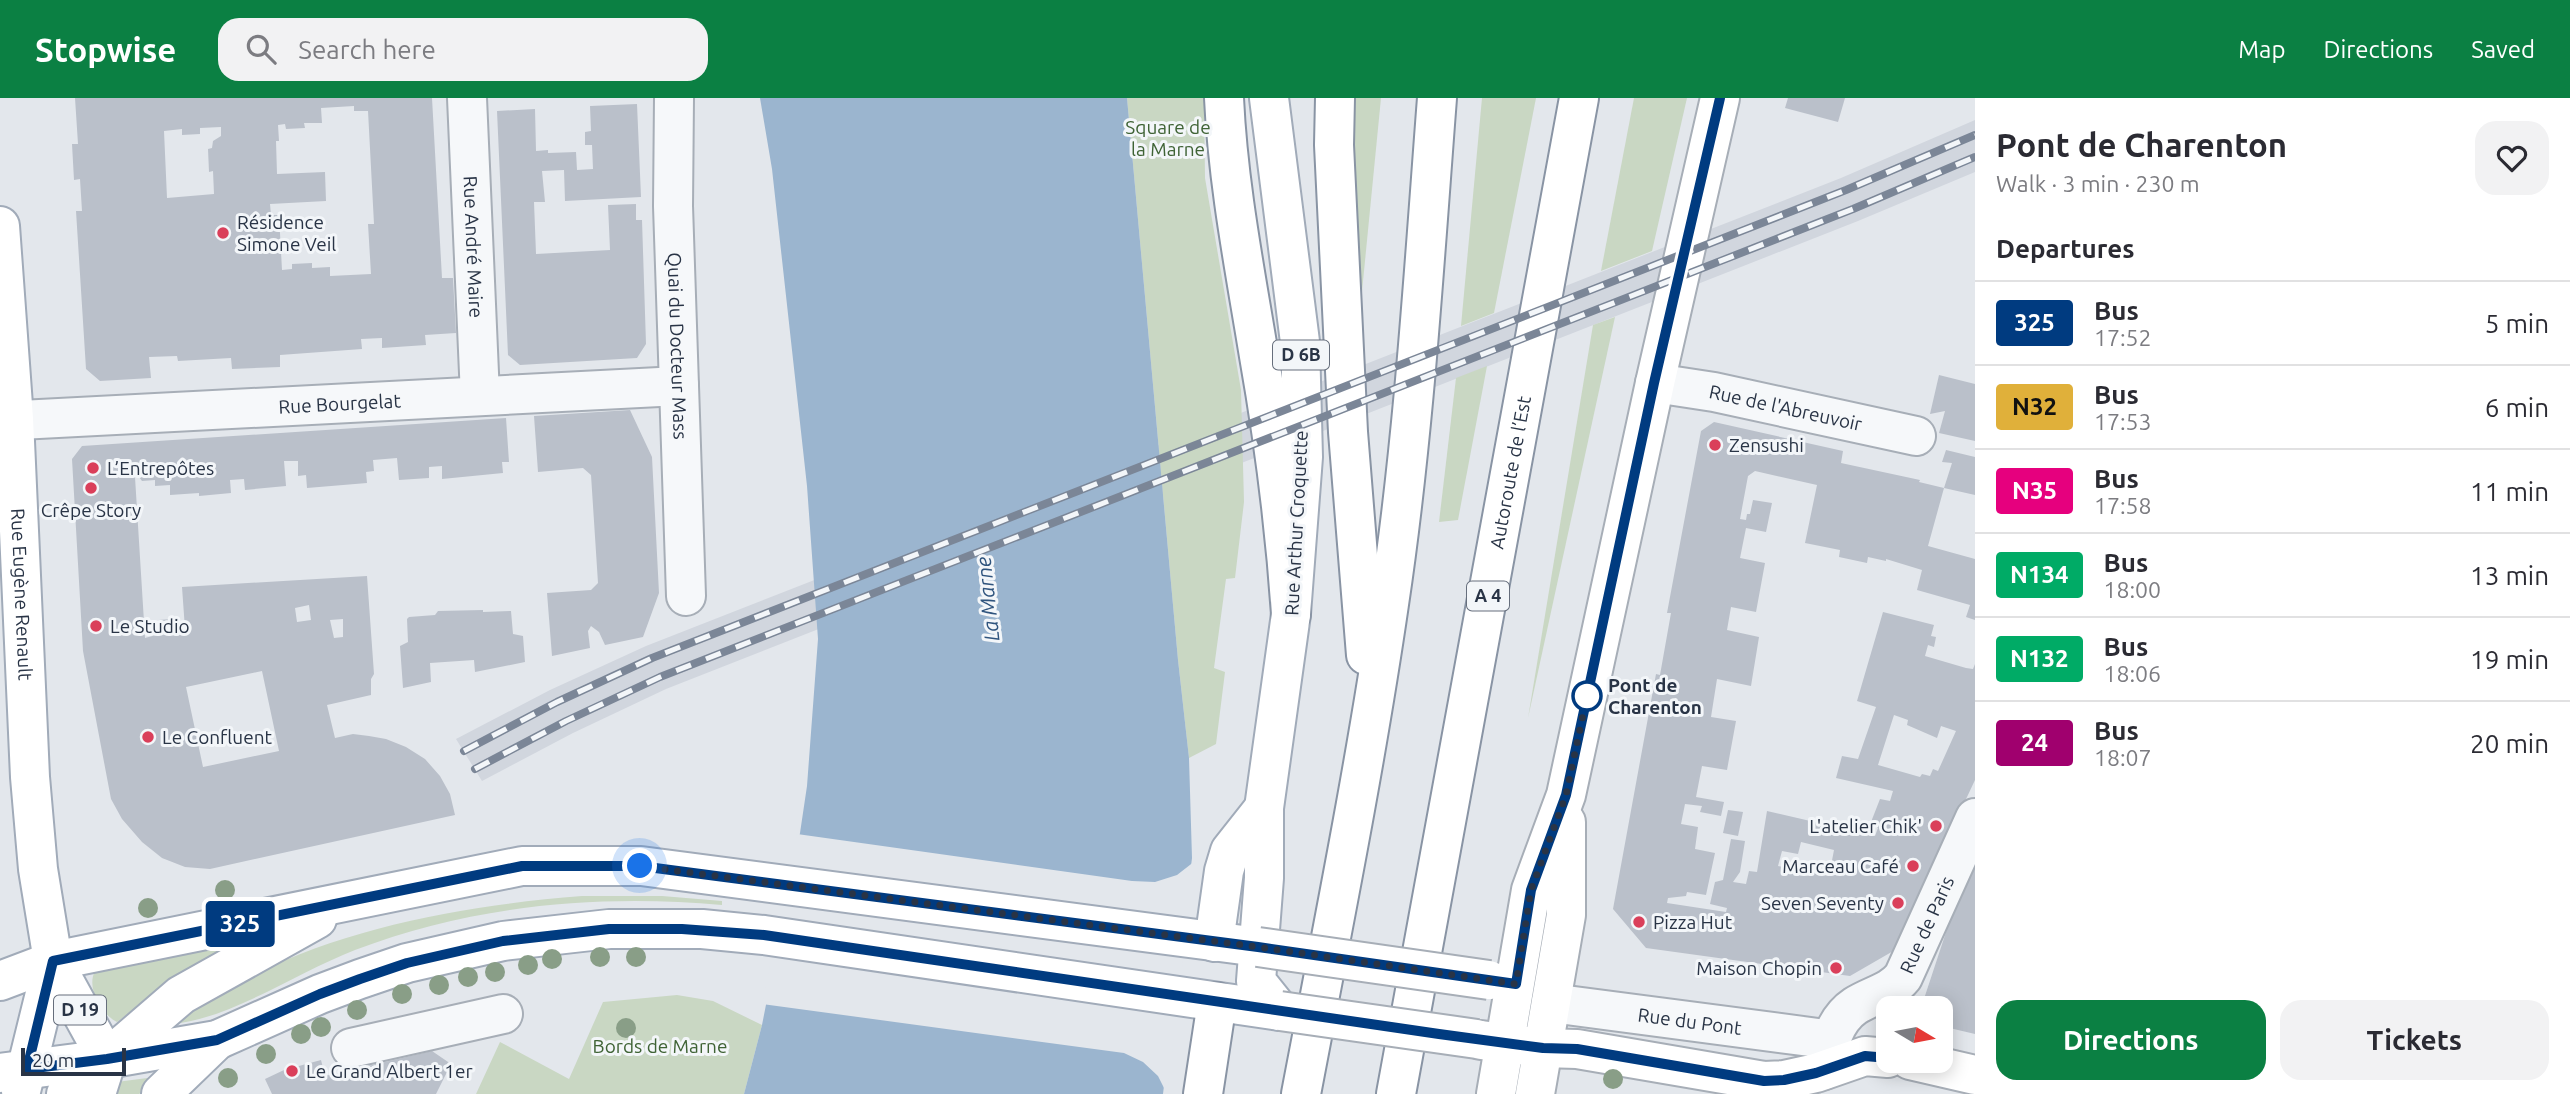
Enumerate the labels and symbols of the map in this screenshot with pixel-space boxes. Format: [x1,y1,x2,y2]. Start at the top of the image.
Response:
park label: Square de la Marne [1125,116,1211,160]
street label: Rue André Maire [459,175,488,319]
place label: Résidence Simone Veil [237,211,336,255]
marker: Résidence Simone Veil [215,225,231,241]
street label: Quai du Docteur Mass [664,252,692,440]
road number: D 6B [1273,341,1329,370]
street label: Rue de l'Abreuvoir [1707,380,1864,435]
street label: Rue Bourgelat [278,389,402,418]
street label: Autoroute de l’Est [1485,394,1535,551]
street label: Rue Arthur Croquette [1280,430,1312,616]
place label: Zensushi [1729,434,1804,456]
marker: Zensushi [1707,437,1723,453]
place label: L’Entrepôtes [107,457,214,479]
marker: L’Entrepôtes [85,460,101,476]
marker: Crêpe Story [83,480,99,496]
place label: Crêpe Story [41,499,141,521]
street label: Rue Eugène Renault [7,508,37,681]
water label: La Marne [971,555,1003,643]
road number: A 4 [1467,582,1509,610]
place label: Le Studio [110,615,190,637]
marker: Le Studio [88,618,104,634]
place label: Pont de Charenton [1608,674,1702,718]
marker: Pont de Charenton [1572,681,1602,711]
place label: Le Confluent [162,726,273,748]
marker: Le Confluent [140,729,156,745]
place label: L'atelier Chik' [1809,815,1922,837]
marker: L'atelier Chik' [1928,818,1944,834]
your location [622,848,657,883]
place label: Marceau Café [1782,855,1899,877]
marker: Marceau Café [1905,858,1921,874]
street label: Rue de Paris [1895,873,1958,977]
place label: Seven Seventy [1761,892,1884,914]
marker: Seven Seventy [1890,895,1906,911]
line badge: 325 [200,901,280,947]
place label: Pizza Hut [1653,911,1733,933]
marker: Pizza Hut [1631,914,1647,930]
place label: Maison Chopin [1696,957,1822,979]
marker: Maison Chopin [1828,960,1844,976]
road number: D 19 [54,995,106,1024]
north arrow [1876,996,1953,1073]
street label: Rue du Pont [1637,1003,1744,1039]
park label: Bords de Marne [593,1035,727,1057]
scale bar [21,1045,126,1077]
place label: Le Grand Albert 1er [306,1060,473,1082]
marker: Le Grand Albert 1er [284,1063,300,1079]

